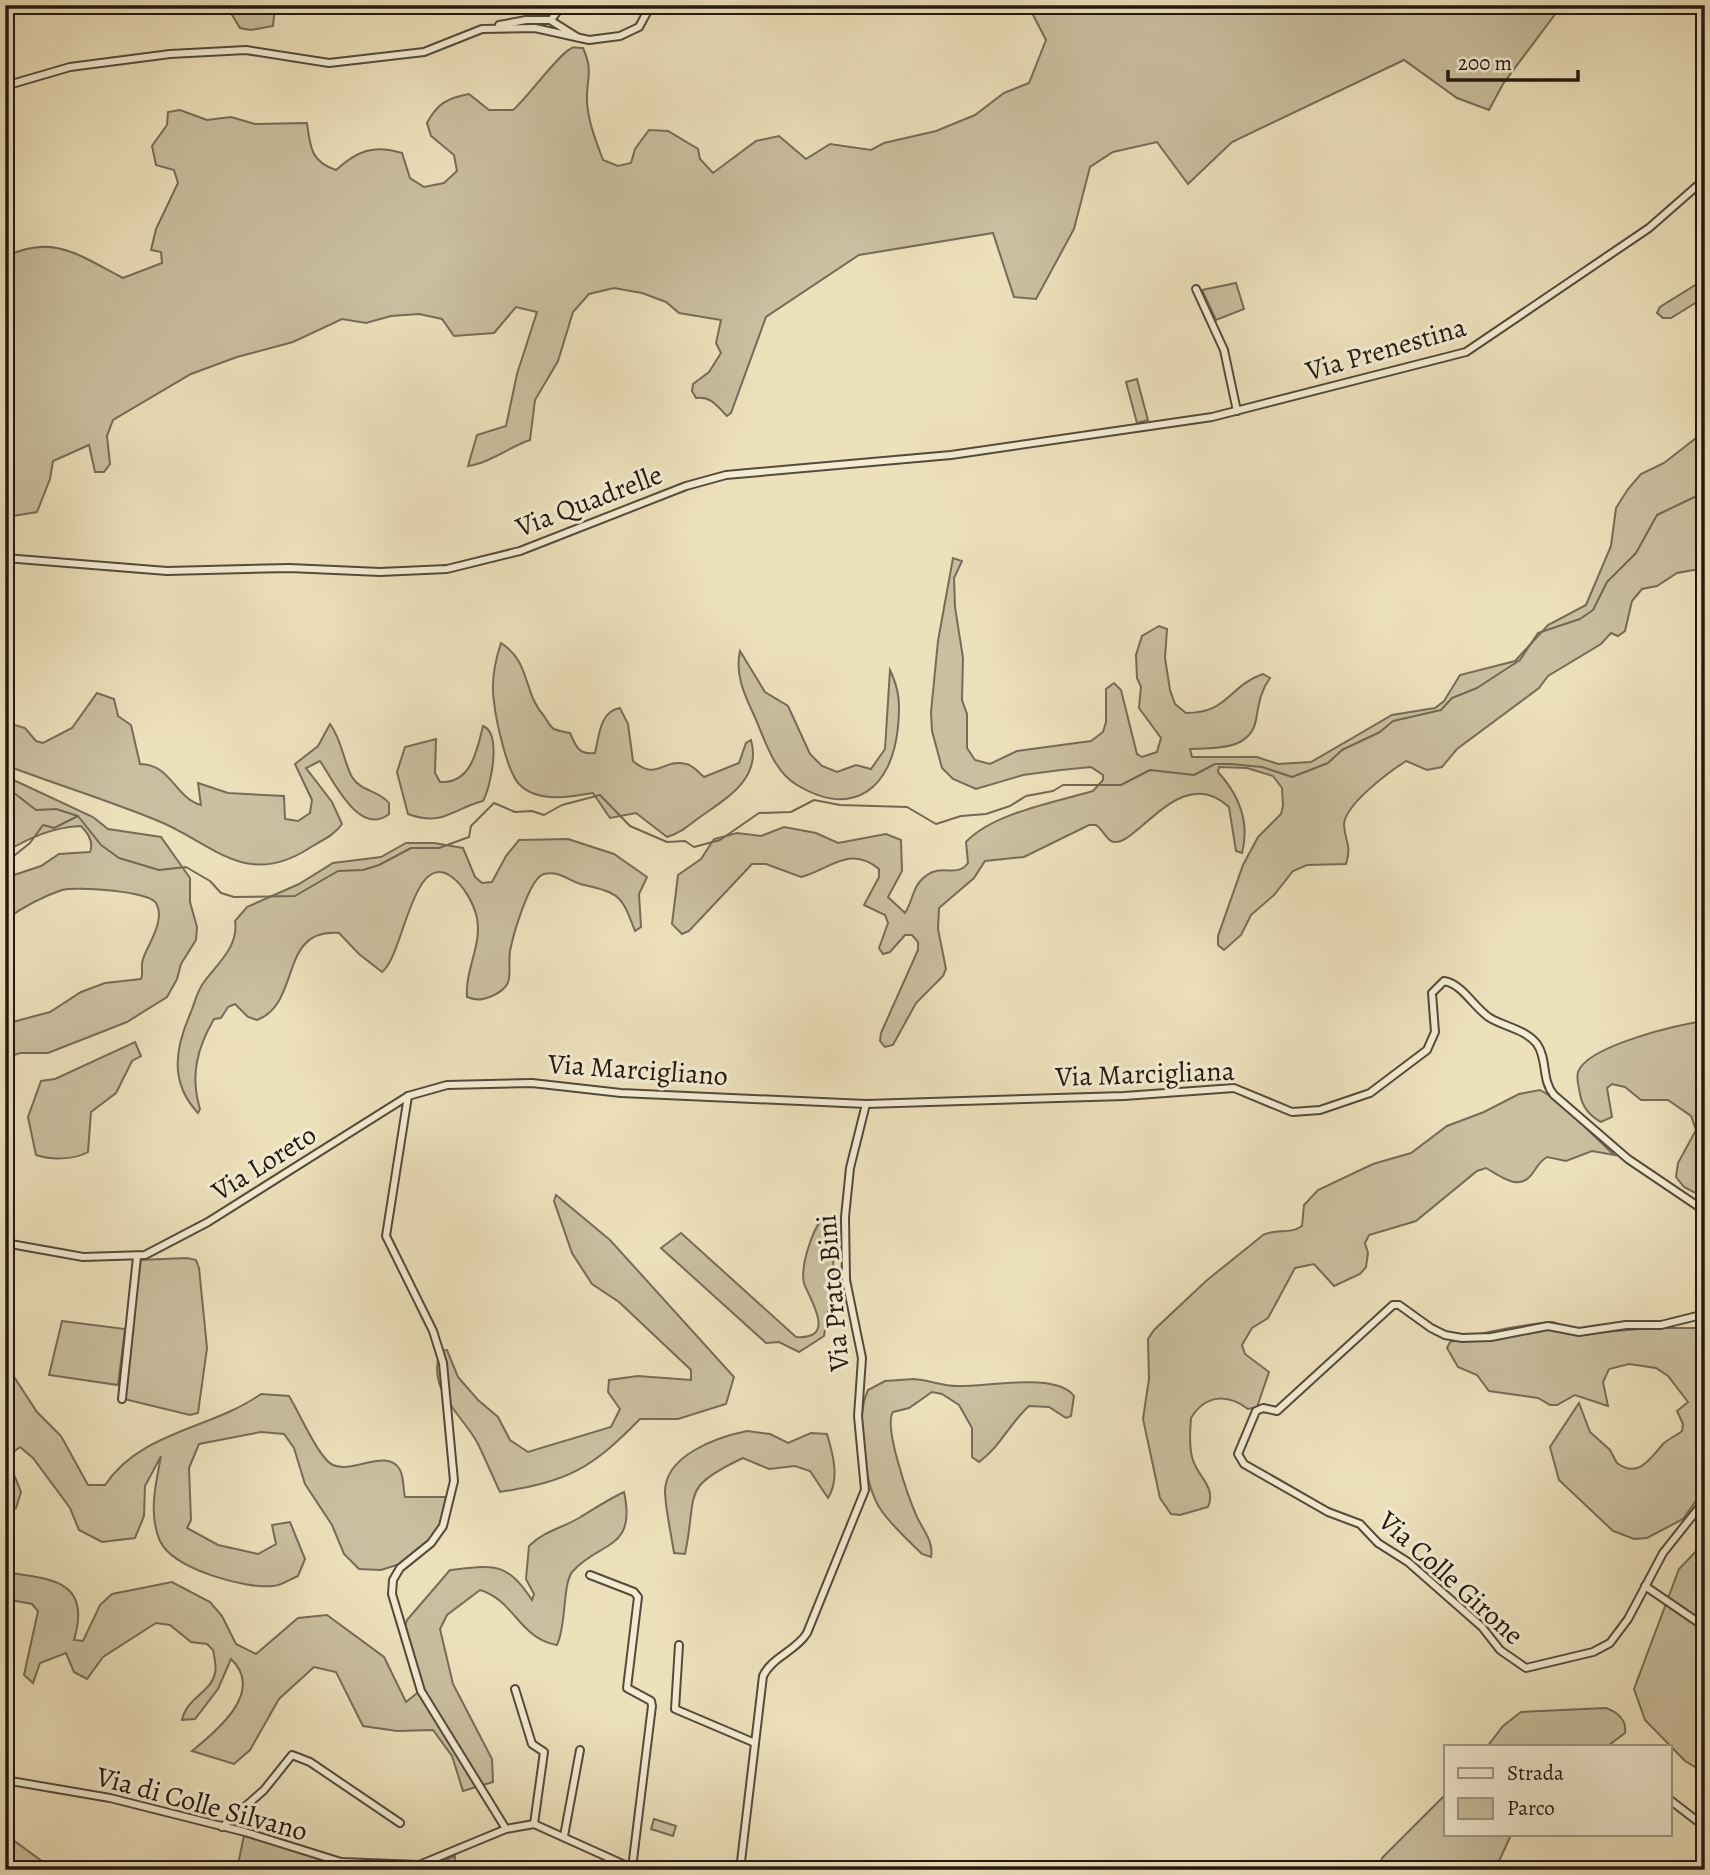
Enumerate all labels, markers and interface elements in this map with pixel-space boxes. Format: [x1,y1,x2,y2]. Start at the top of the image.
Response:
scale bar [1448,38,1577,82]
text: 200 m [1458,49,1512,77]
street label: Via Prenestina [1300,308,1471,390]
street label: Via Quadrelle [509,456,668,547]
street label: Via Marcigliano [546,1045,729,1095]
street label: Via Marcigliana [1054,1052,1235,1096]
street label: Via Loreto [204,1116,324,1211]
street label: Via Prato Bini [807,1213,859,1374]
street label: Via Colle Girone [1369,1502,1532,1653]
legend [1444,1745,1672,1836]
street label: Via di Colle Silvano [91,1757,312,1850]
text: Strada [1507,1759,1564,1787]
text: Parco [1507,1794,1555,1822]

